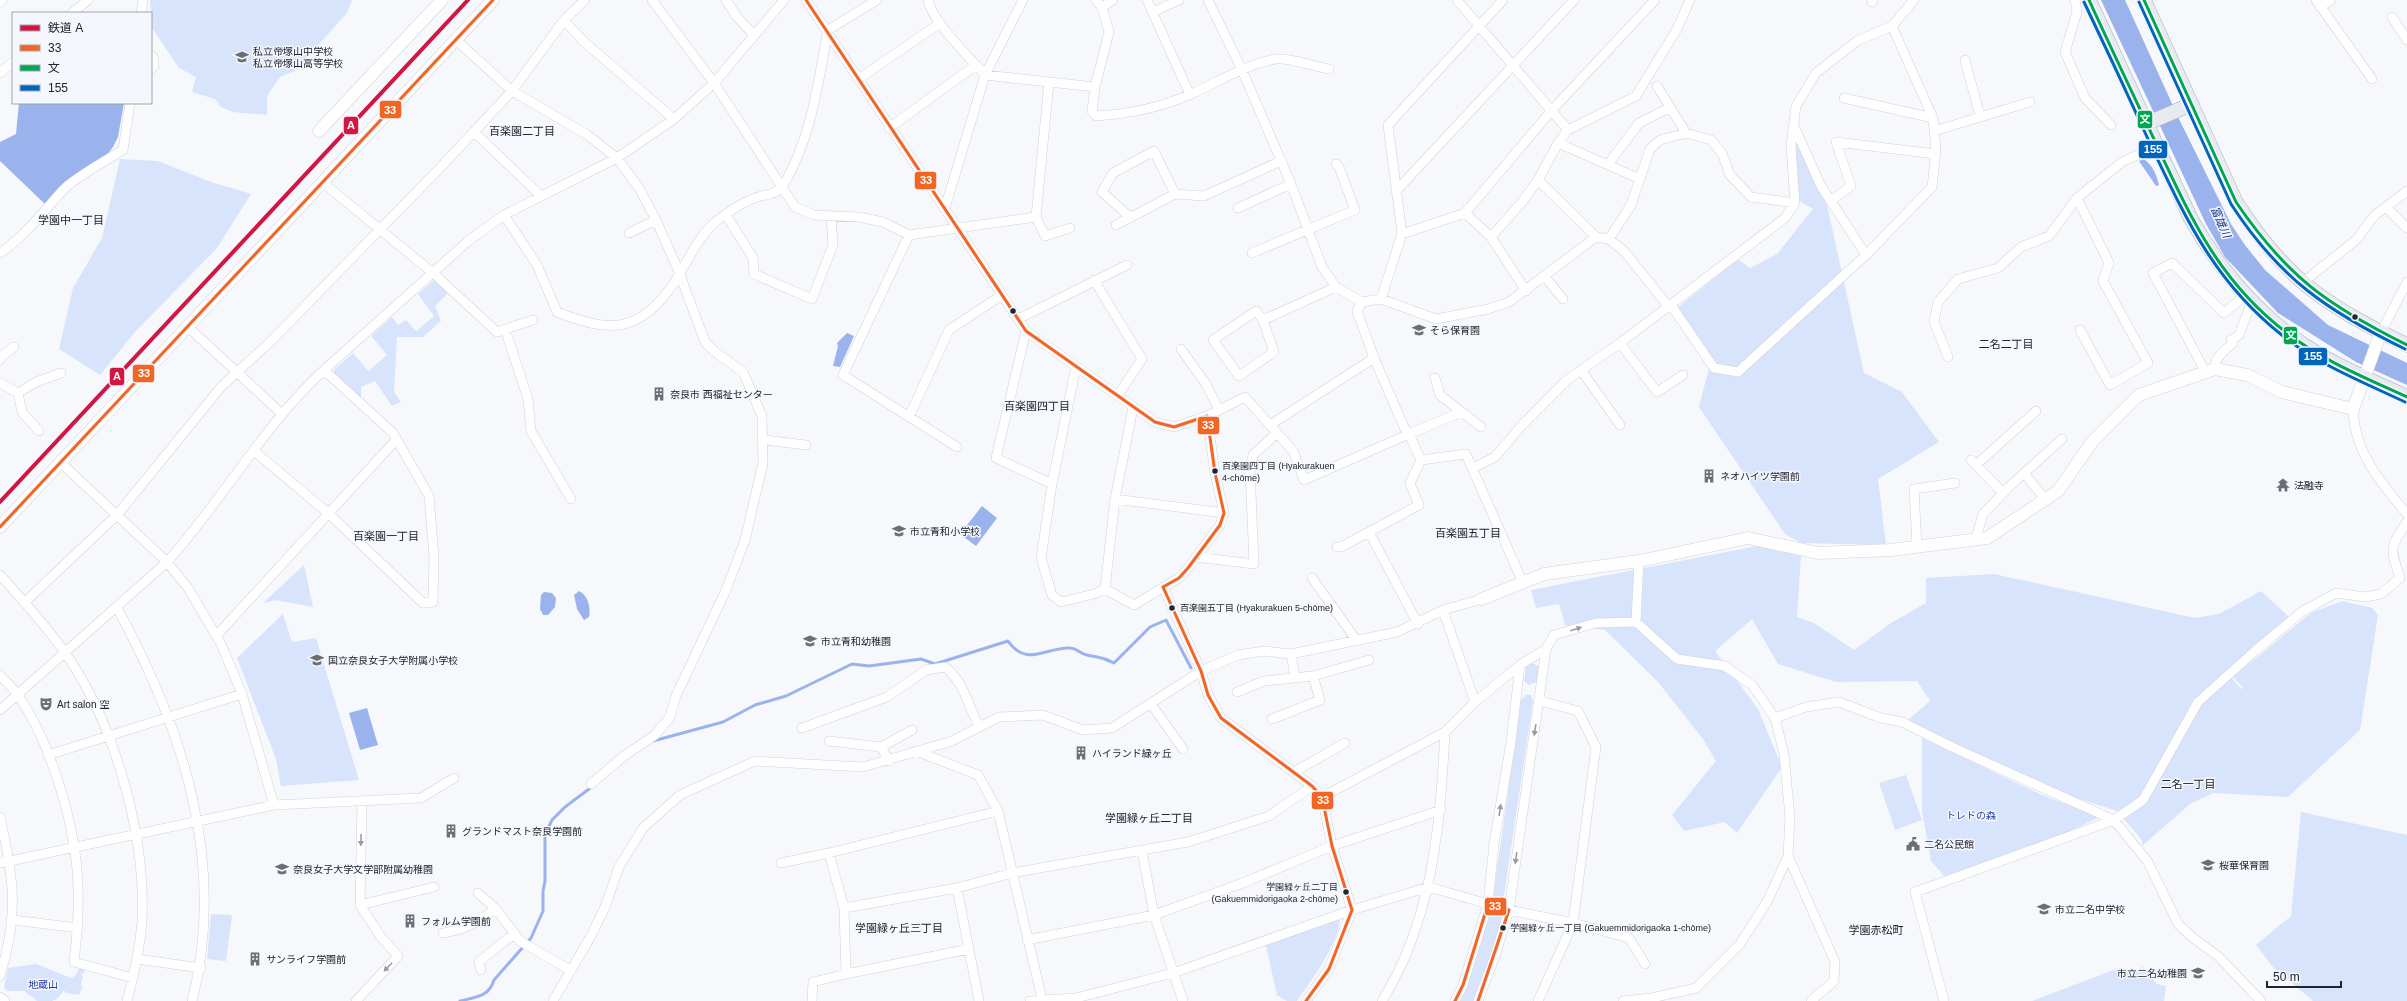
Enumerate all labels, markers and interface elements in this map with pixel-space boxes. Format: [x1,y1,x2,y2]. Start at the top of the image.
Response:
legend [12,12,152,104]
text: 鉄道 A [48,21,83,35]
text: 33 [48,41,62,55]
place label: 私立帝塚山中学校 私立帝塚山高等学校 [253,46,343,69]
school or university icon: 私立帝塚山中学校 私立帝塚山高等学校 [234,49,250,65]
text: 文 [48,61,60,75]
text: 155 [48,81,68,95]
line badge: 33 [379,100,402,119]
text: 33 [384,104,396,116]
line badge: 文 [2137,110,2153,129]
text: 文 [2140,113,2151,125]
line badge: A [343,116,359,135]
text: A [347,119,355,131]
district label: 百楽園二丁目 [489,125,555,137]
line badge: 155 [2138,140,2168,159]
text: 155 [2144,143,2162,155]
line badge: 33 [914,171,937,190]
text: 33 [920,174,932,186]
water label: 富雄川 [2209,204,2234,240]
district label: 学園中一丁目 [38,214,104,226]
unlabelled marker [1008,306,1018,316]
unlabelled marker [2350,312,2360,322]
school or university icon: そら保育園 [1411,322,1427,338]
place label: そら保育園 [1430,325,1480,336]
line badge: 文 [2283,326,2298,345]
text: 文 [2286,329,2297,341]
district label: 二名二丁目 [1979,338,2034,350]
line badge: 155 [2298,347,2328,366]
text: 155 [2304,350,2322,362]
line badge: 33 [132,364,155,383]
line badge: A [109,367,125,386]
text: 33 [138,367,150,379]
text: A [113,370,121,382]
building icon: 奈良市 西福祉センター [651,386,667,402]
place label: 奈良市 西福祉センター [670,389,773,400]
district label: 百楽園四丁目 [1004,400,1070,412]
line badge: 33 [1197,416,1220,435]
text: 33 [1202,419,1214,431]
place label: 百楽園四丁目 (Hyakurakuen 4-chōme) [1222,461,1335,483]
marker: 百楽園四丁目 (Hyakurakuen 4-chōme) [1210,466,1220,476]
building icon: ネオハイツ学園前 [1701,468,1717,484]
place label: ネオハイツ学園前 [1720,471,1800,482]
temple icon: 法融寺 [2275,477,2291,493]
place label: 法融寺 [2294,480,2324,491]
school or university icon: 市立青和小学校 [891,523,907,539]
place label: 市立青和小学校 [910,526,980,537]
district label: 百楽園五丁目 [1435,527,1501,539]
district label: 百楽園一丁目 [353,530,419,542]
marker: 百楽園五丁目 (Hyakurakuen 5-chōme) [1167,603,1177,613]
place label: 百楽園五丁目 (Hyakurakuen 5-chōme) [1180,603,1333,613]
one-way arrow [1570,626,1582,632]
school or university icon: 市立青和幼稚園 [802,633,818,649]
place label: 市立青和幼稚園 [821,636,891,647]
school or university icon: 国立奈良女子大学附属小学校 [309,652,325,668]
place label: 国立奈良女子大学附属小学校 [328,655,458,666]
theatre icon: Art salon 空 [38,696,54,712]
place label: Art salon 空 [57,699,109,710]
one-way arrow [1532,723,1538,736]
building icon: ハイランド緑ヶ丘 [1073,745,1089,761]
place label: ハイランド緑ヶ丘 [1092,748,1172,759]
district label: 二名一丁目 [2161,778,2216,790]
line badge: 33 [1311,791,1334,810]
text: 33 [1317,794,1329,806]
one-way arrow [1497,804,1503,816]
park label: トレドの森 [1946,810,1996,821]
district label: 学園緑ヶ丘二丁目 [1105,812,1193,824]
building icon: グランドマスト奈良学園前 [443,823,459,839]
place label: グランドマスト奈良学園前 [462,826,582,837]
one-way arrow [358,834,364,847]
public building icon: 二名公民館 [1905,836,1921,852]
place label: 二名公民館 [1924,839,1974,850]
one-way arrow [1513,852,1519,864]
school or university icon: 桜華保育園 [2200,857,2216,873]
place label: 桜華保育園 [2219,860,2269,871]
school or university icon: 奈良女子大学文学部附属幼稚園 [274,861,290,877]
place label: 奈良女子大学文学部附属幼稚園 [293,864,433,875]
place label: 学園緑ヶ丘二丁目 (Gakuemmidorigaoka 2-chōme) [1211,882,1338,904]
marker: 学園緑ヶ丘二丁目 (Gakuemmidorigaoka 2-chōme) [1341,887,1351,897]
line badge: 33 [1484,897,1507,916]
text: 33 [1489,900,1501,912]
school or university icon: 市立二名中学校 [2036,901,2052,917]
place label: 市立二名中学校 [2055,904,2125,915]
building icon: フォルム学園前 [402,913,418,929]
place label: フォルム学園前 [421,916,491,927]
district label: 学園緑ヶ丘三丁目 [855,922,943,934]
marker: 学園緑ヶ丘一丁目 (Gakuemmidorigaoka 1-chōme) [1498,923,1508,933]
place label: 学園緑ヶ丘一丁目 (Gakuemmidorigaoka 1-chōme) [1510,923,1711,933]
district label: 学園赤松町 [1849,924,1904,936]
building icon: サンライフ学園前 [247,951,263,967]
place label: サンライフ学園前 [266,954,346,965]
one-way arrow [384,962,393,972]
scale bar [2267,963,2341,989]
school or university icon: 市立二名幼稚園 [2190,965,2206,981]
place label: 市立二名幼稚園 [2117,968,2187,979]
text: 50 m [2273,970,2300,984]
park label: 地蔵山 [28,979,58,990]

